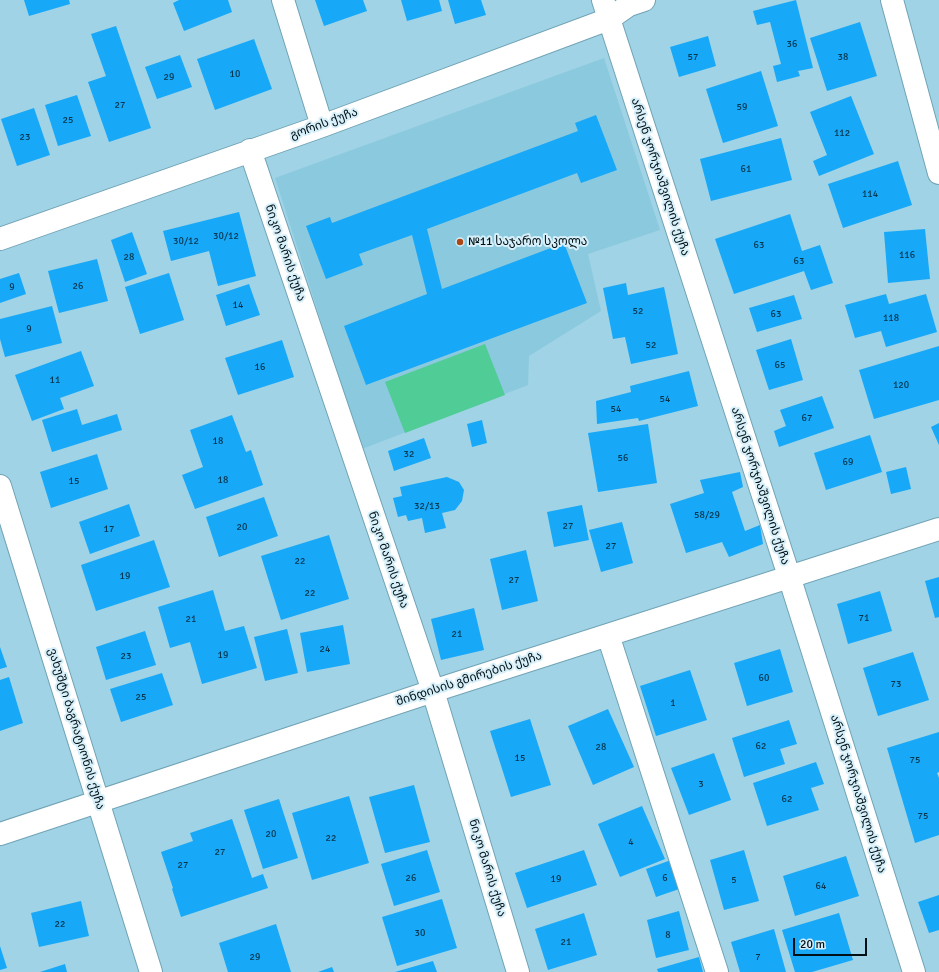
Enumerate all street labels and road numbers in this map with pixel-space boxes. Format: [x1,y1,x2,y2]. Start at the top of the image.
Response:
street label: არსენ ჯორჯიაშვილის ქუჩა [628,96,692,258]
street label: გორის ქუჩა [288,105,360,143]
street label: ნიკო მარის ქუჩა [262,203,308,303]
street label: არსენ ჯორჯიაშვილის ქუჩა [728,405,792,567]
street label: ნიკო მარის ქუჩა [365,510,411,610]
street label: ვახუშტი ბაგრატიონის ქუჩა [45,646,107,812]
street label: შინდისის გმირების ქუჩა [394,649,544,709]
street label: არსენ ჯორჯიაშვილის ქუჩა [827,713,889,875]
street label: ნიკო მარის ქუჩა [465,817,509,919]

